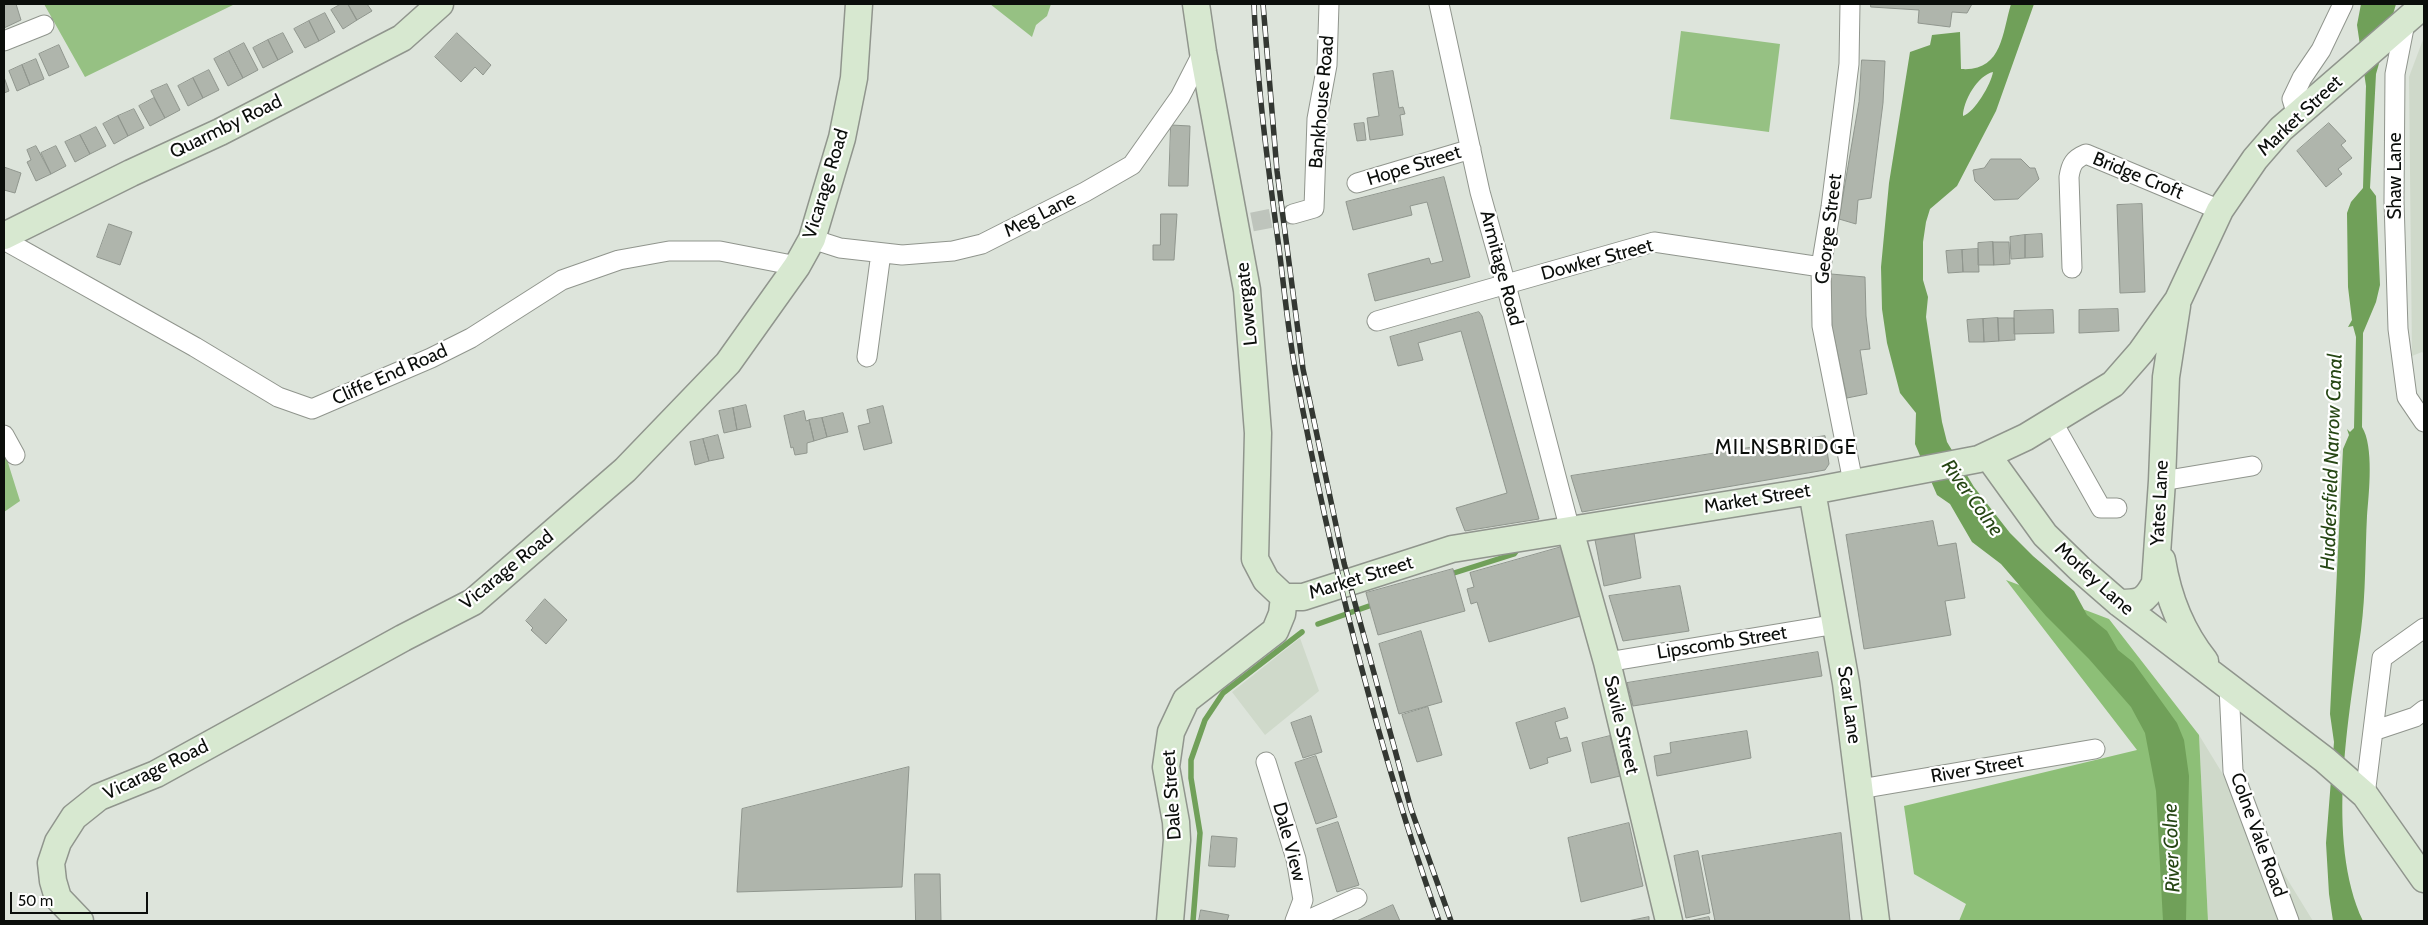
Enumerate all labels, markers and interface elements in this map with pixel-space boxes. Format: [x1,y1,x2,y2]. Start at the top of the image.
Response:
street label: Bankhouse Road [1305,35,1339,169]
street label: Market Street [2253,71,2347,161]
street label: Quarmby Road [166,90,286,164]
street label: Vicarage Road [798,126,854,242]
street label: Shaw Lane [2384,132,2406,220]
street label: Hope Street [1364,141,1464,191]
street label: Bridge Croft [2089,148,2187,204]
street label: George Street [1811,173,1847,285]
street label: Meg Lane [1000,187,1080,243]
street label: Armitage Road [1475,208,1527,328]
street label: Dowker Street [1539,234,1655,286]
street label: Lowergate [1231,261,1263,347]
street label: Cliffe End Road [329,339,451,411]
water label: Huddersfield Narrow Canal [2316,353,2348,571]
district label: MILNSBRIDGE [1713,435,1859,461]
water label: River Colne [1936,455,2008,541]
street label: Yates Lane [2146,460,2174,546]
street label: Market Street [1702,479,1812,519]
street label: Vicarage Road [456,525,558,615]
street label: Morley Lane [2050,538,2138,620]
street label: Market Street [1306,551,1416,605]
street label: Lipscomb Street [1655,621,1789,665]
street label: Scar Lane [1832,665,1866,745]
street label: Savile Street [1599,673,1643,777]
street label: Vicarage Road [100,735,212,805]
street label: Dale Street [1157,749,1187,841]
street label: River Street [1929,750,2025,788]
street label: Colne Vale Road [2225,770,2291,900]
street label: Dale View [1267,800,1311,884]
water label: River Colne [2158,803,2186,893]
scale bar [12,882,150,914]
text: 50 m [18,892,53,910]

